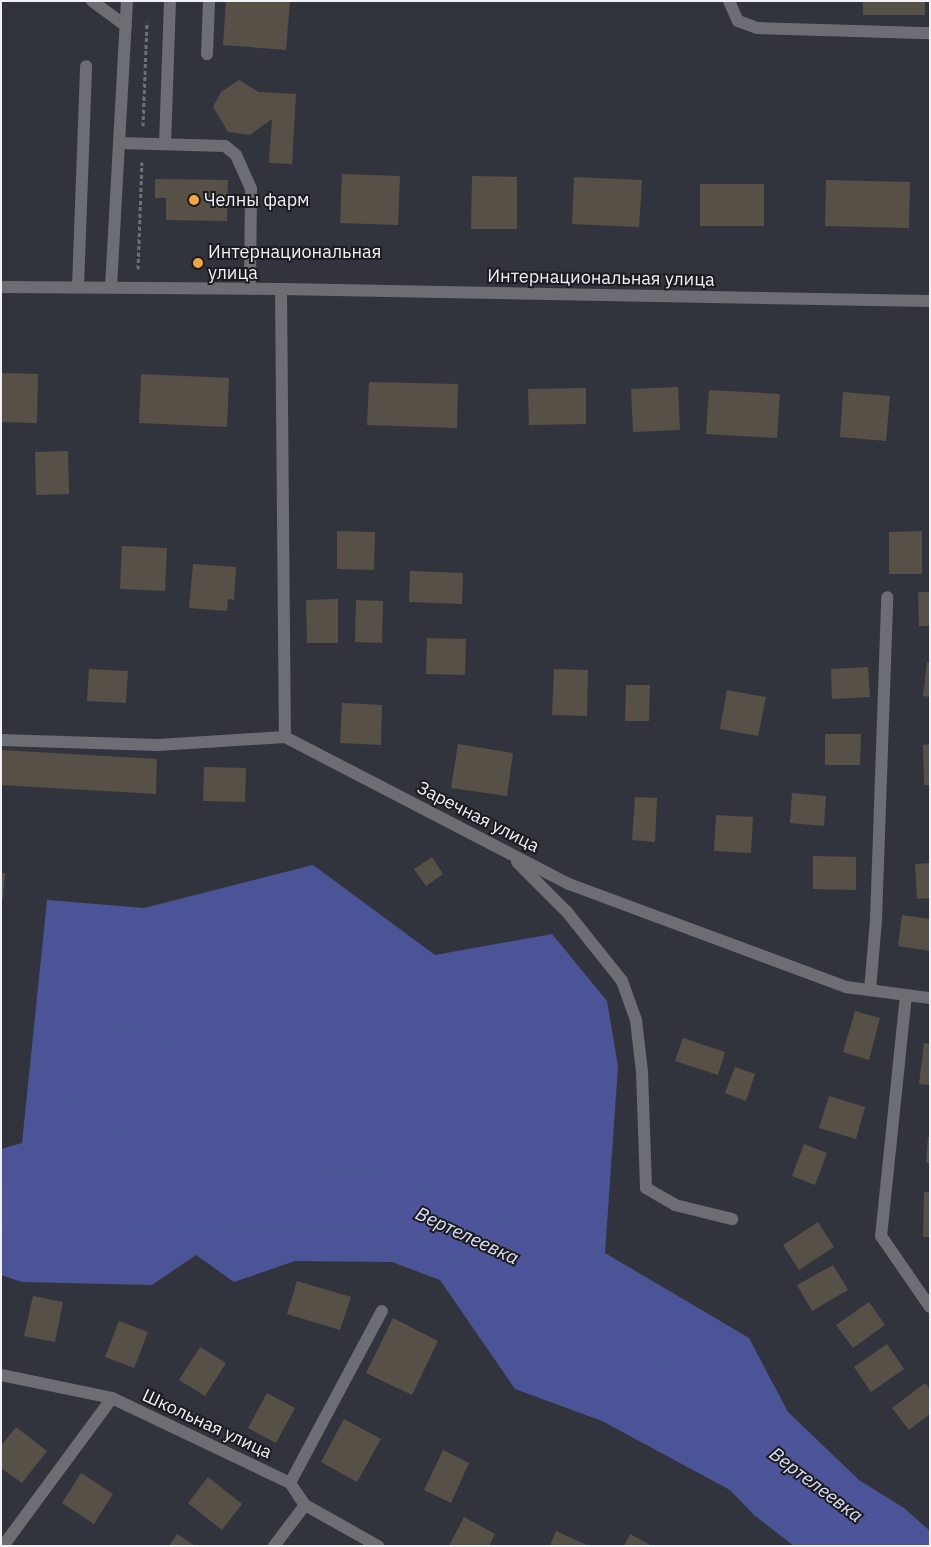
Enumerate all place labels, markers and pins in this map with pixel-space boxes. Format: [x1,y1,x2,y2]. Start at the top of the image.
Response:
place label: Челны фарм [204,189,310,211]
marker: Челны фарм [188,194,200,206]
place label: Интернациональная улица [208,242,381,284]
marker: Интернациональная улица [192,257,204,269]

